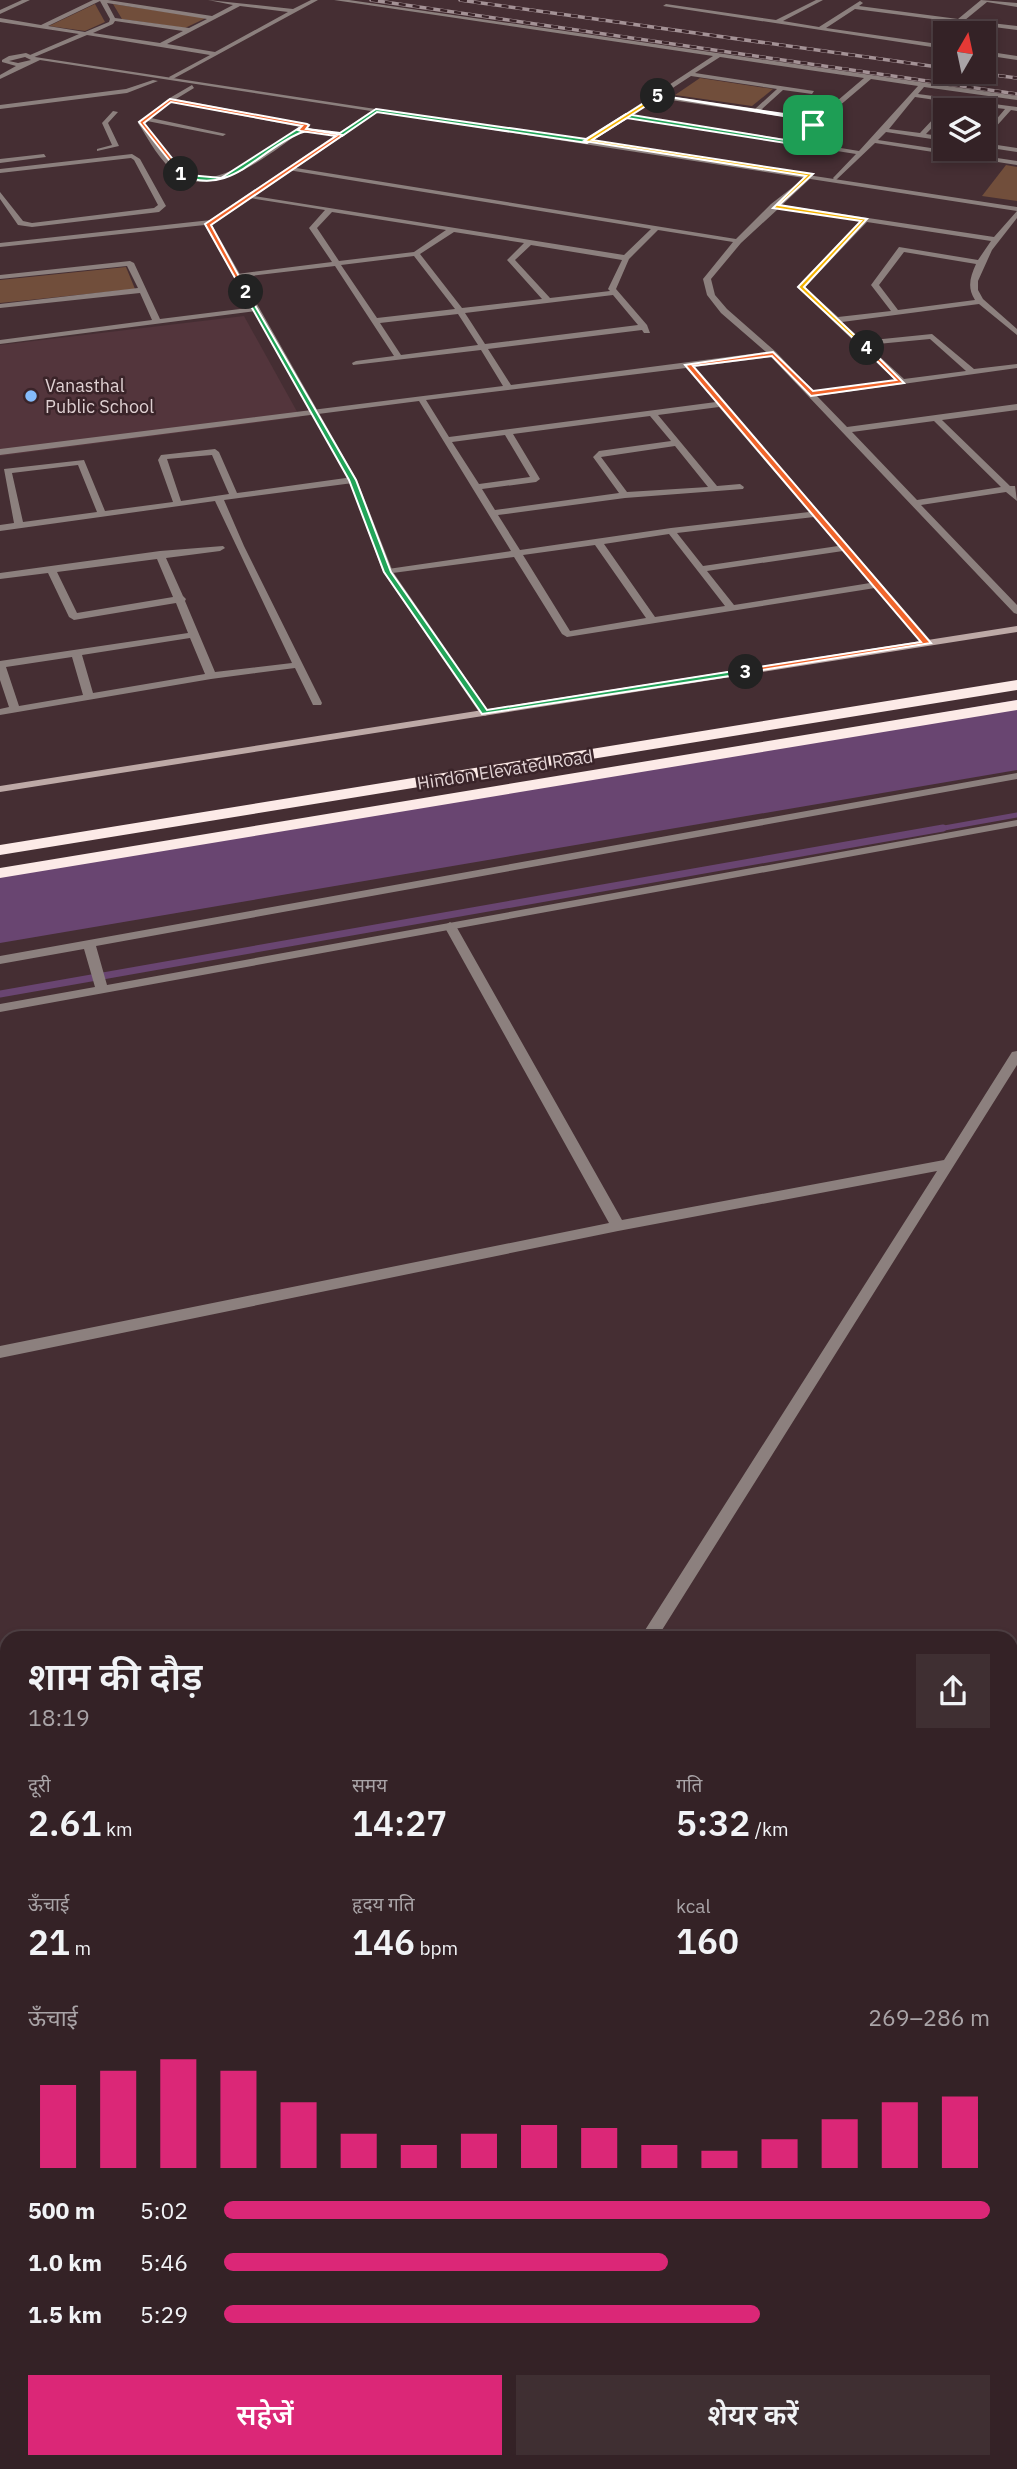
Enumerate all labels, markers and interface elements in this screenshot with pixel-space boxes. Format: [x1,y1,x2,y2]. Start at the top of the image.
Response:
north arrow [933,21,996,84]
map controls [933,21,996,161]
pin: 5 [640,78,676,114]
text: 5 [652,83,663,107]
pin [783,95,843,155]
button: layers [933,98,996,161]
icon: arrive [794,106,832,144]
pin: 1 [164,156,198,192]
text: 1 [175,161,186,185]
pin: 2 [229,274,264,310]
text: 2 [240,279,251,303]
pin: 4 [850,330,884,366]
text: 4 [861,335,872,359]
place label: Vanasthal Public School [45,374,154,418]
marker: Vanasthal Public School [23,388,39,404]
pin: 3 [728,654,764,690]
text: 3 [740,659,751,683]
street label: Hindon Elevated Road [415,744,595,795]
text: शाम की दौड़ [28,1651,202,1700]
button: share [916,1654,990,1728]
text: 18:19 [28,1702,90,1732]
text: दूरी [28,1773,51,1797]
text: समय [352,1773,387,1797]
text: गति [676,1773,702,1797]
text: 2.61 [28,1800,101,1846]
text: 14:27 [352,1800,447,1846]
text: 5:32 [676,1800,750,1846]
text: km [101,1817,133,1841]
text: /km [750,1817,789,1841]
text: ऊँचाई [28,1892,69,1916]
text: हृदय गति [352,1892,415,1916]
text: kcal [676,1894,711,1918]
text: 160 [676,1918,739,1964]
text: 21 [28,1919,70,1965]
text: 146 [352,1919,415,1965]
text: m [70,1936,91,1960]
text: bpm [415,1936,458,1960]
text: ऊँचाई [28,2002,78,2032]
text: 269–286 m [868,2002,990,2032]
text: 500 m [28,2195,95,2225]
text: 5:02 [140,2195,188,2225]
text: 1.0 km [28,2247,102,2277]
text: 5:46 [140,2247,188,2277]
text: 1.5 km [28,2299,102,2329]
text: 5:29 [140,2299,188,2329]
button: सहेजें [28,2375,502,2455]
button: शेयर करें [516,2375,990,2455]

